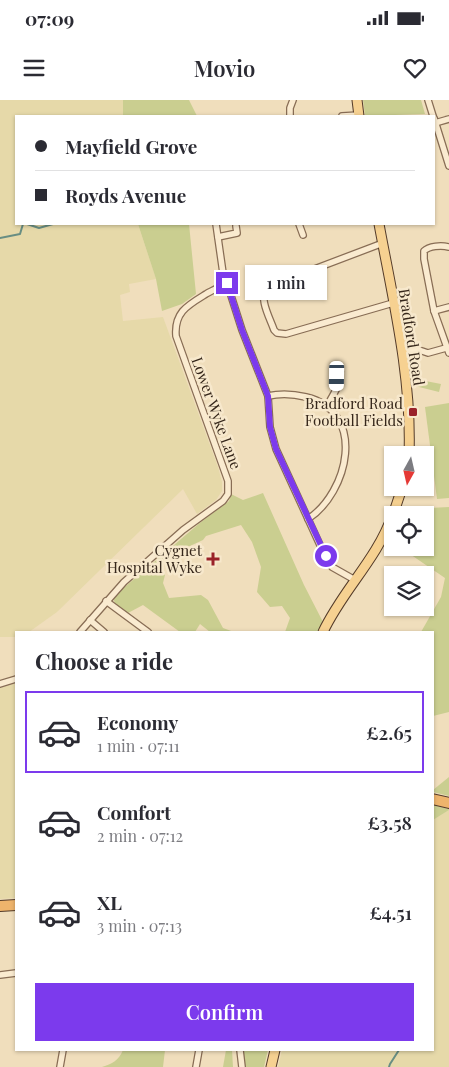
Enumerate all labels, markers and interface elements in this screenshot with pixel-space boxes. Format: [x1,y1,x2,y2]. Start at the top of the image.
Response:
text: 07:09 [25,5,74,31]
text: Movio [194,53,255,83]
icon: menu [20,54,48,82]
icon: heart [401,54,429,82]
text: Mayfield Grove [65,133,197,159]
text: Royds Avenue [65,182,186,208]
callout: 1 min [244,266,327,300]
route end [216,272,238,294]
text: 1 min [267,272,305,293]
street label: Bradford Road [394,287,430,387]
street label: Lower Wyke Lane [187,354,247,472]
car [329,361,344,391]
place label: Bradford Road Football Fields [305,393,403,430]
marker: Bradford Road Football Fields [407,406,419,418]
north arrow [384,446,434,496]
map controls [384,446,434,616]
button: locate [384,506,434,556]
place label: Cygnet Hospital Wyke [107,540,203,577]
route start [315,545,337,567]
marker: Cygnet Hospital Wyke [206,552,220,566]
button: layers [384,566,434,616]
text: Choose a ride [35,646,173,676]
text: Economy [97,709,178,735]
icon: car [37,710,82,755]
text: £2.65 [366,719,412,745]
text: 1 min · 07:11 [97,735,180,756]
text: Comfort [97,799,171,825]
icon: car [37,800,82,845]
text: £3.58 [367,809,412,835]
text: 2 min · 07:12 [97,825,183,846]
text: XL [97,889,122,915]
icon: car [37,890,82,935]
text: £4.51 [370,899,412,925]
text: 3 min · 07:13 [97,915,182,936]
button: Confirm [35,983,414,1041]

